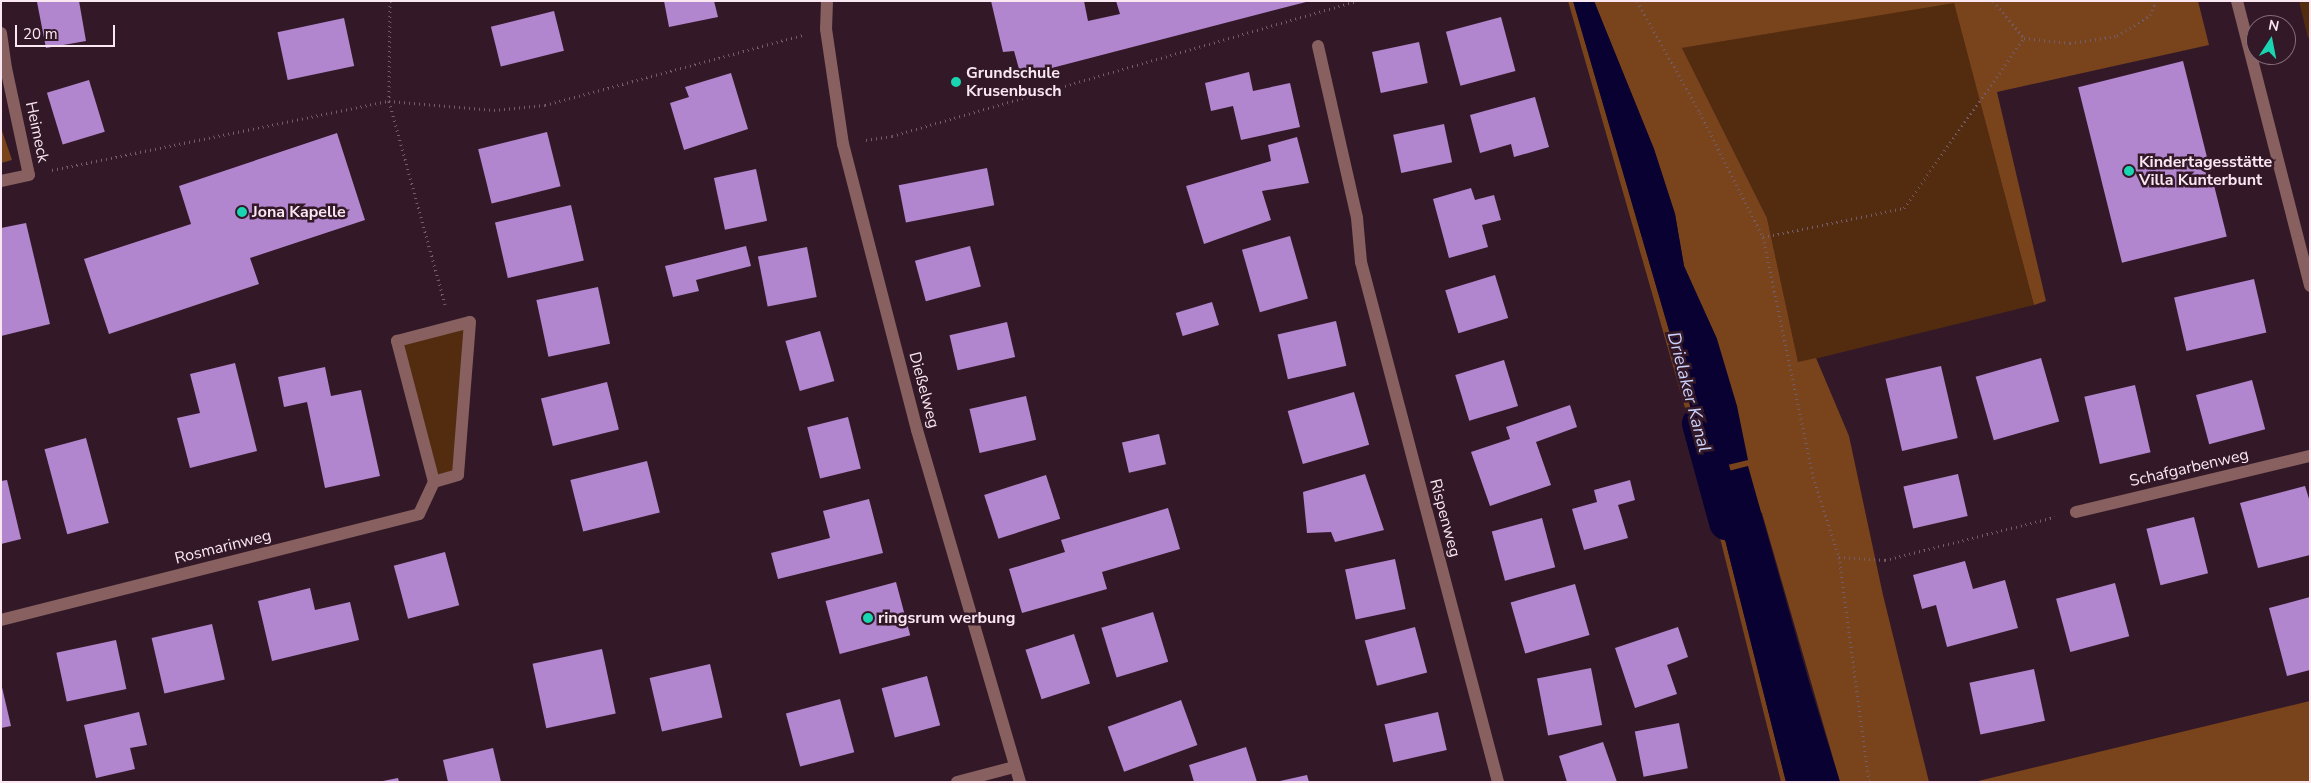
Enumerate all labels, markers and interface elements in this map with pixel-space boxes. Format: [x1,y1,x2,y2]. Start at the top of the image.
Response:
scale bar [18,15,118,47]
north arrow [2246,15,2296,65]
text: N [2267,15,2281,36]
text: 20 m [23,24,58,44]
place label: Grundschule Krusenbusch [966,63,1062,101]
marker: Grundschule Krusenbusch [950,76,962,88]
street label: Heimeck [21,100,53,164]
place label: Kindertagesstätte Villa Kunterbunt [2139,152,2272,190]
marker: Kindertagesstätte Villa Kunterbunt [2123,165,2135,177]
place label: Jona Kapelle [252,202,346,222]
marker: Jona Kapelle [236,206,248,218]
water label: Drielaker Kanal [1663,329,1715,455]
street label: Dießelweg [905,350,943,430]
street label: Schafgarbenweg [2128,445,2250,491]
street label: Rispenweg [1425,477,1465,559]
street label: Rosmarinweg [173,526,273,568]
place label: ringsrum werbung [878,608,1015,628]
marker: ringsrum werbung [862,612,874,624]

